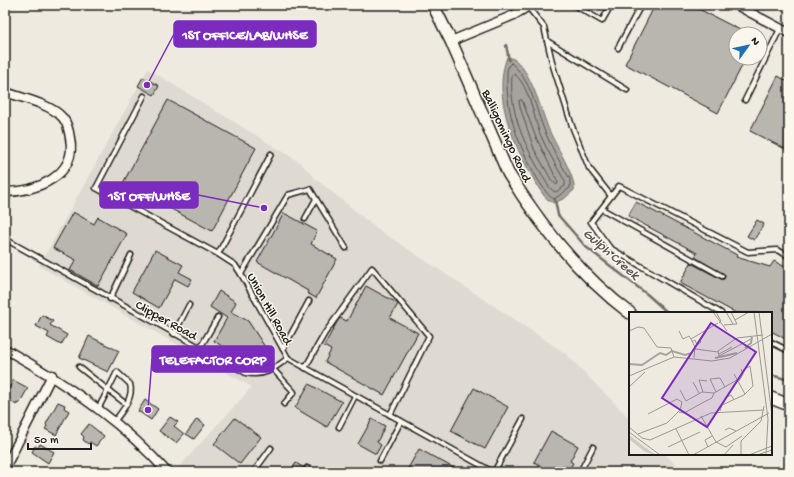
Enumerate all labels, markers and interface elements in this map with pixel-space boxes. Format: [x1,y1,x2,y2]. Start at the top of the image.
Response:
callout: 1ST OFFICE/LAB/WHSE [174,21,316,47]
north arrow [728,26,768,66]
text: 1ST OFFICE/LAB/WHSE [181,28,309,45]
text: N [748,35,762,48]
street label: Balligomingo Road [477,86,534,186]
callout: 1ST OFF/WHSE [100,182,198,208]
text: 1ST OFF/WHSE [107,189,191,206]
water label: Gulph Creek [579,226,643,285]
street label: Union Hill Road [243,271,295,349]
street label: Clipper Road [132,298,201,345]
inset map [629,312,772,455]
callout: TELEFACTOR CORP [152,346,274,372]
text: TELEFACTOR CORP [159,353,268,370]
scale bar [28,425,91,451]
text: 50 m [34,434,59,448]

